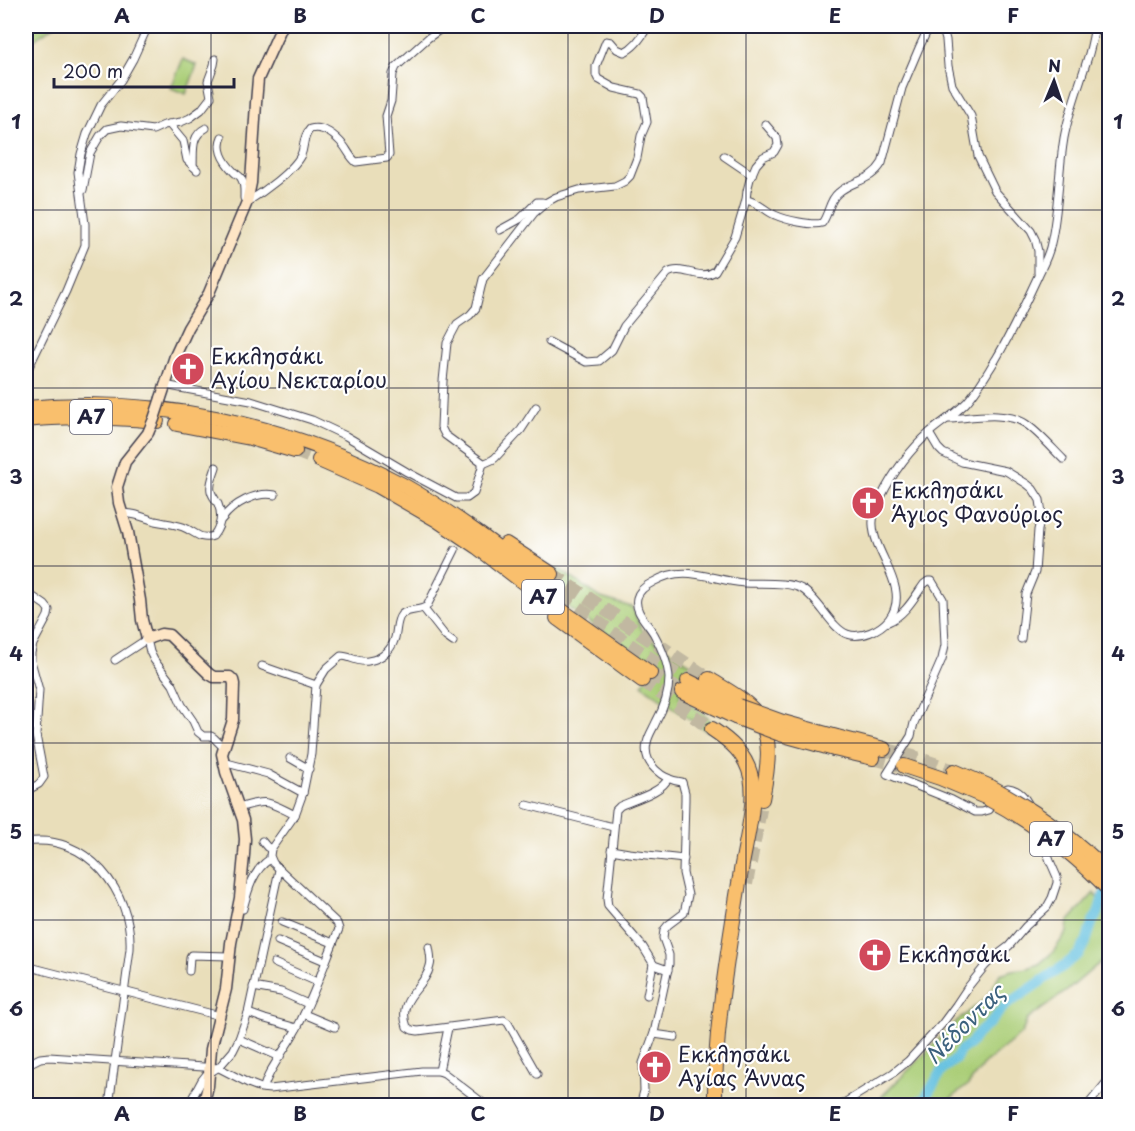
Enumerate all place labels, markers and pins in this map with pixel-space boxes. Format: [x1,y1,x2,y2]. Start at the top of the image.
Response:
place label: Εκκλησάκι Αγίου Νεκταρίου [211,339,387,395]
church icon: Εκκλησάκι Αγίου Νεκταρίου [170,351,206,387]
place label: Εκκλησάκι Άγιος Φανούριος [891,473,1063,529]
church icon: Εκκλησάκι Άγιος Φανούριος [850,485,886,521]
church icon: Εκκλησάκι [857,937,893,973]
place label: Εκκλησάκι [898,937,1011,969]
place label: Εκκλησάκι Αγίας Άννας [678,1037,805,1093]
church icon: Εκκλησάκι Αγίας Άννας [637,1049,673,1085]

